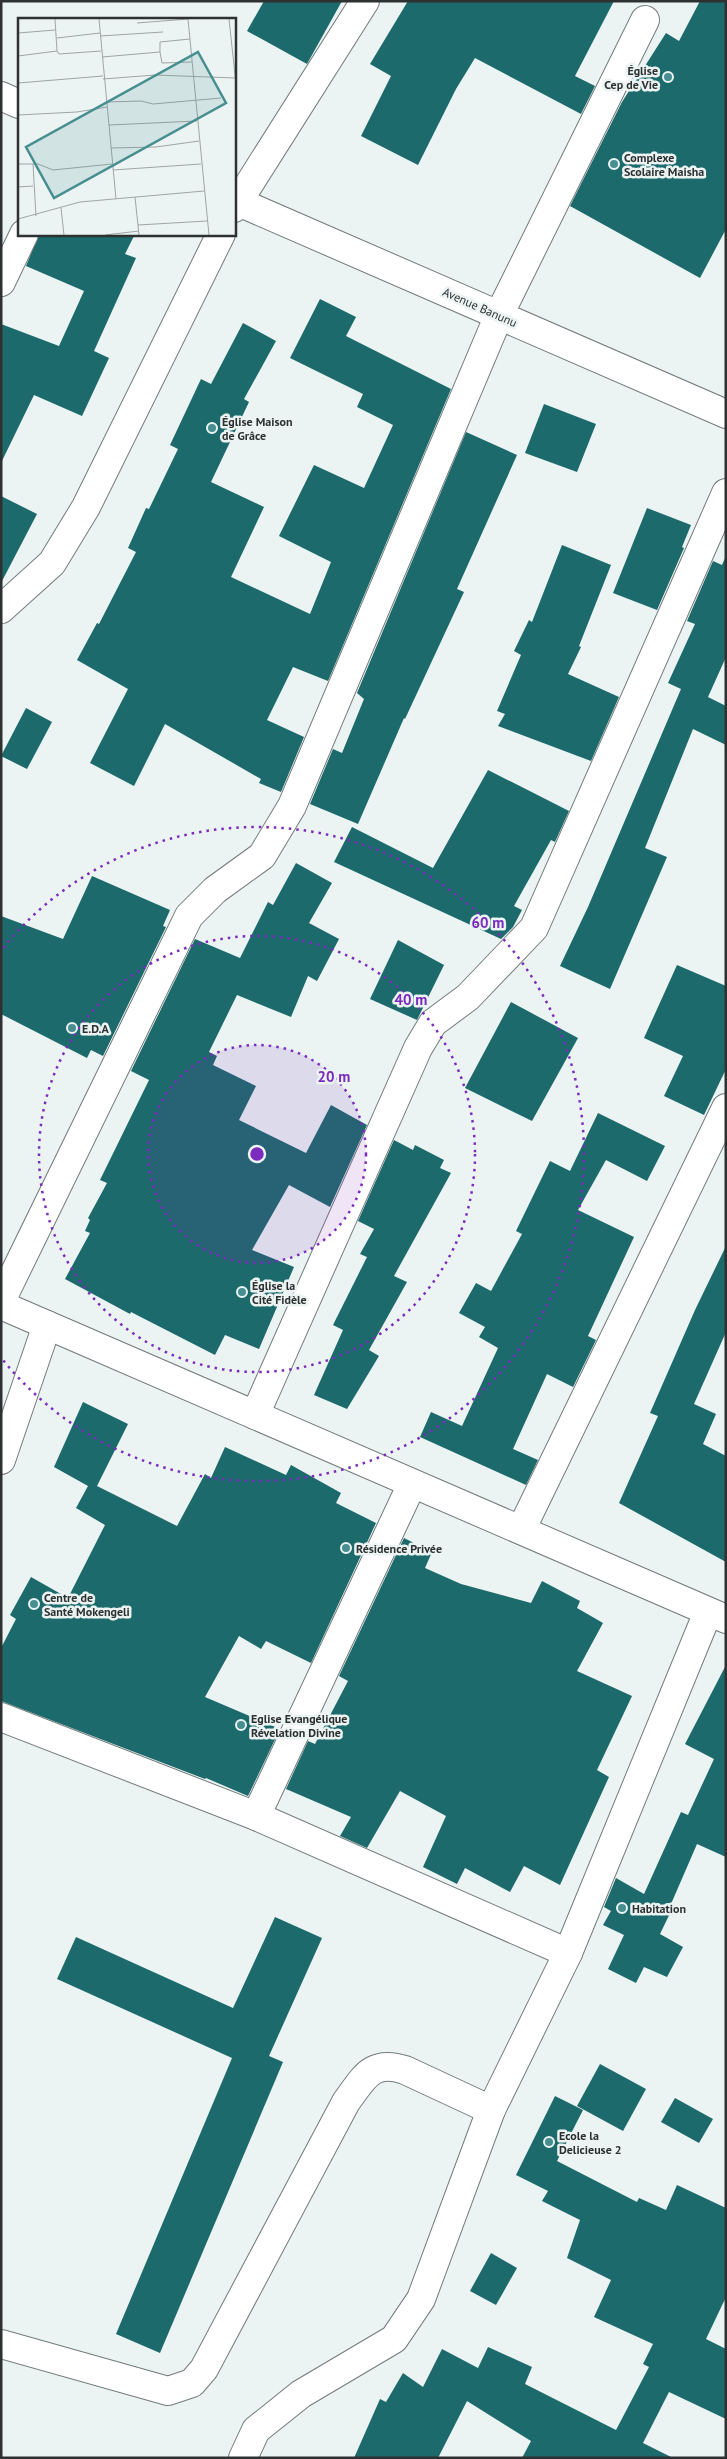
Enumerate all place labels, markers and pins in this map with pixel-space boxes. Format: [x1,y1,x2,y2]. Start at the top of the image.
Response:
place label: Église Cep de Vie [604,63,658,92]
marker: Église Cep de Vie [662,71,674,83]
place label: Complexe Scolaire Maisha [624,150,704,179]
marker: Complexe Scolaire Maisha [608,158,620,170]
place label: Église Maison de Grâce [222,414,292,443]
marker: Église Maison de Grâce [206,422,218,434]
place label: E.D.A [82,1021,110,1036]
marker: E.D.A [66,1022,78,1034]
centre of rings [248,1145,266,1163]
place label: Église la Cité Fidèle [252,1278,307,1307]
marker: Église la Cité Fidèle [236,1286,248,1298]
place label: Résidence Privée [356,1541,442,1556]
marker: Résidence Privée [340,1542,352,1554]
place label: Centre de Santé Mokengeli [44,1590,130,1619]
marker: Centre de Santé Mokengeli [28,1598,40,1610]
place label: Eglise Evangélique Révelation Divine [251,1711,347,1740]
marker: Eglise Evangélique Révelation Divine [235,1719,247,1731]
place label: Habitation [632,1901,686,1916]
marker: Habitation [616,1902,628,1914]
place label: Ecole la Delicieuse 2 [559,2128,622,2157]
marker: Ecole la Delicieuse 2 [543,2136,555,2148]

